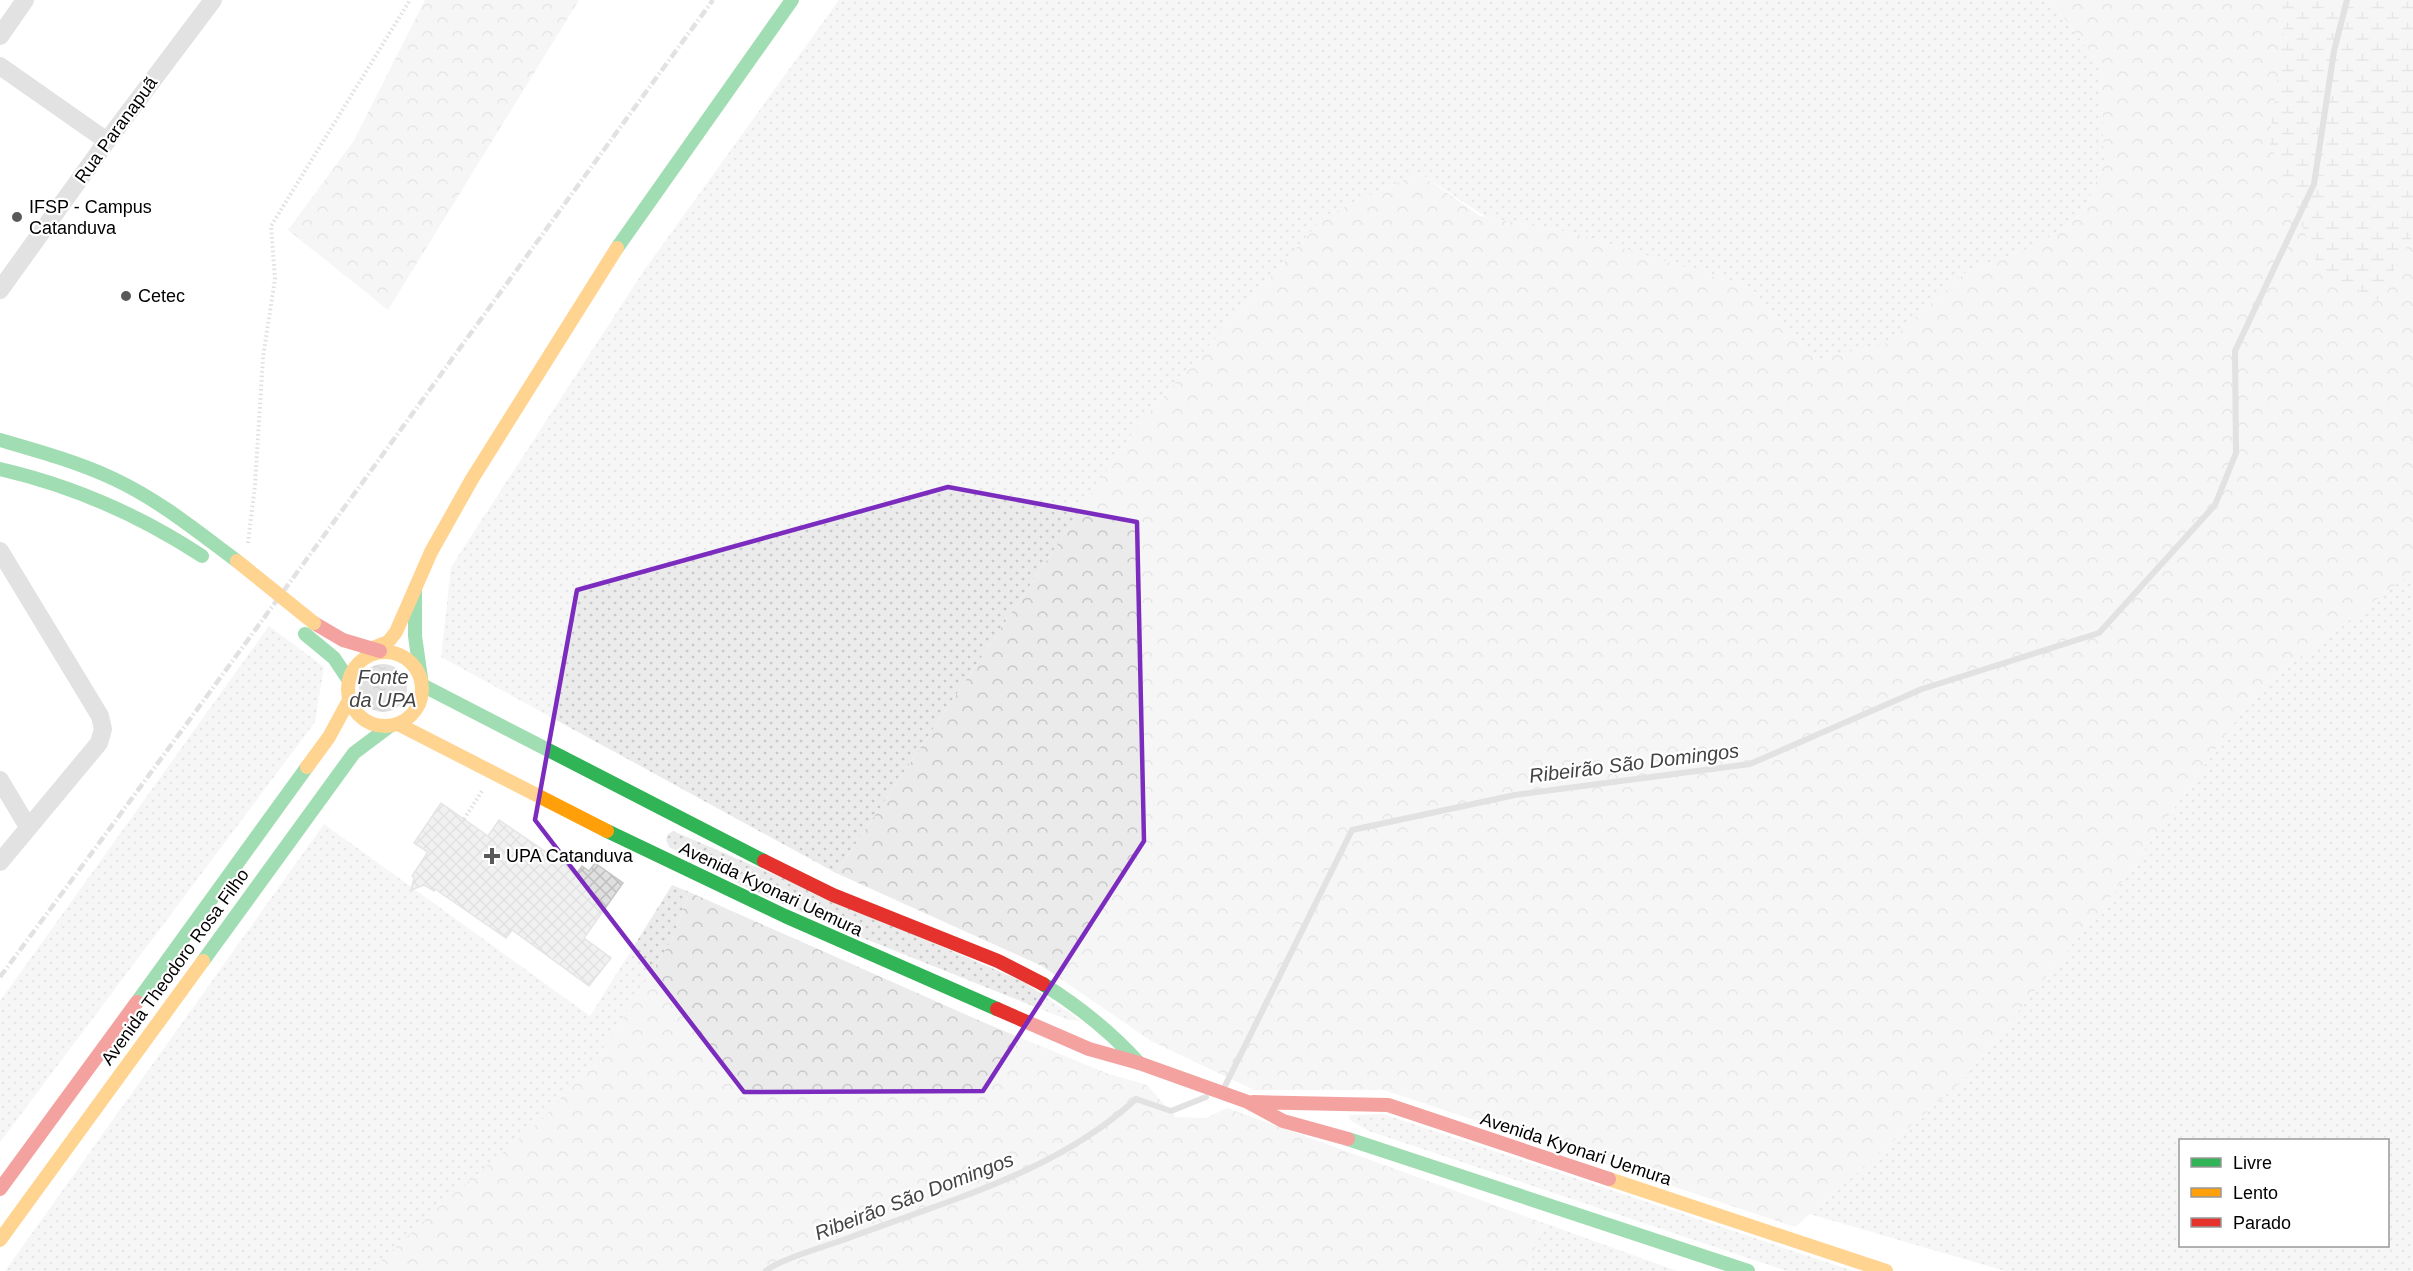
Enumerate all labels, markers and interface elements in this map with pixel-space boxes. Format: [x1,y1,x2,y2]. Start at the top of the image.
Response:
street label: Rua Paranapuã [71,72,162,187]
place label: IFSP - Campus Catanduva [29,197,152,238]
marker: IFSP - Campus Catanduva [10,210,24,224]
place label: Cetec [138,286,185,306]
marker: Cetec [119,289,133,303]
water label: Fonte da UPA [349,666,417,711]
water label: Ribeirão São Domingos [1528,739,1740,787]
street label: Avenida Kyonari Uemura [676,838,867,941]
place label: UPA Catanduva [506,846,634,866]
marker: UPA Catanduva [483,847,501,865]
street label: Avenida Theodoro Rosa Filho [97,865,253,1069]
street label: Avenida Kyonari Uemura [1478,1109,1675,1190]
legend [2179,1139,2389,1247]
water label: Ribeirão São Domingos [811,1148,1017,1244]
text: Livre [2233,1153,2272,1173]
text: Lento [2233,1183,2278,1203]
text: Parado [2233,1213,2291,1233]

